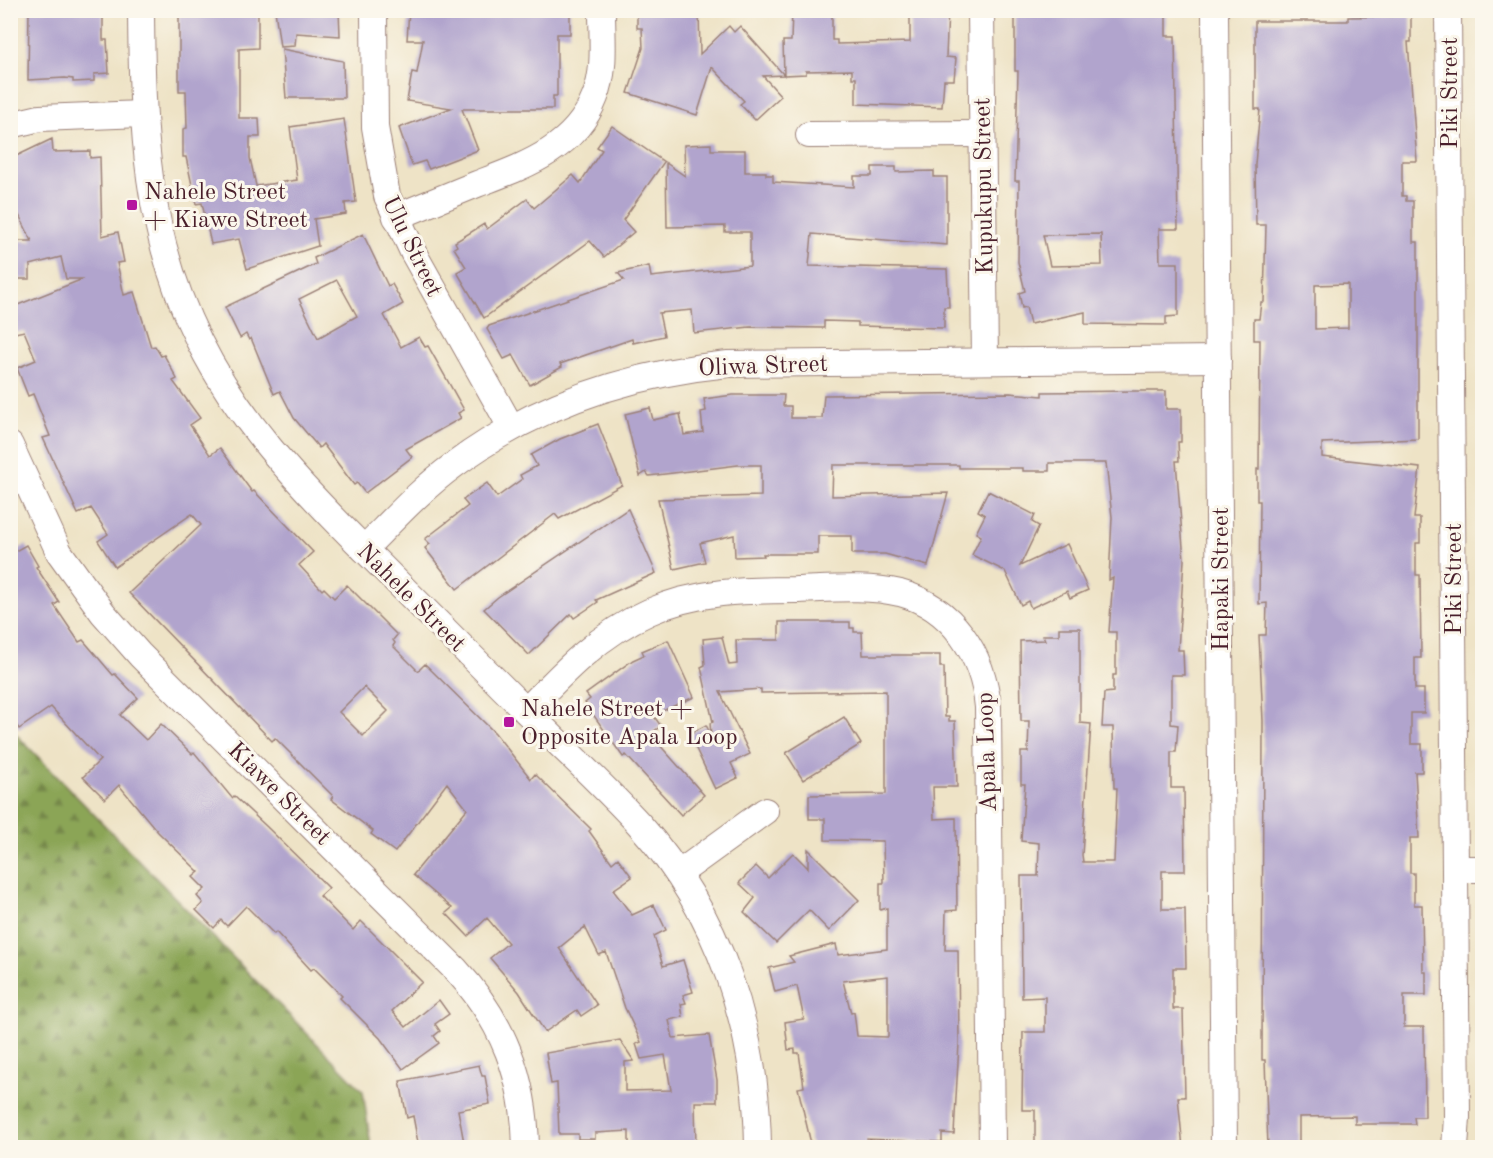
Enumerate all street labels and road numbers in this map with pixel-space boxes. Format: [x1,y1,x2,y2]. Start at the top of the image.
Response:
street label: Piki Street [1439,37,1463,149]
street label: Kupukupu Street [971,97,999,275]
street label: Ulu Street [377,193,446,301]
street label: Oliwa Street [698,353,828,381]
street label: Hapaki Street [1210,507,1234,651]
street label: Piki Street [1443,523,1467,635]
street label: Nahele Street [352,540,469,657]
street label: Apala Loop [974,692,1002,812]
street label: Kiawe Street [222,738,335,851]

